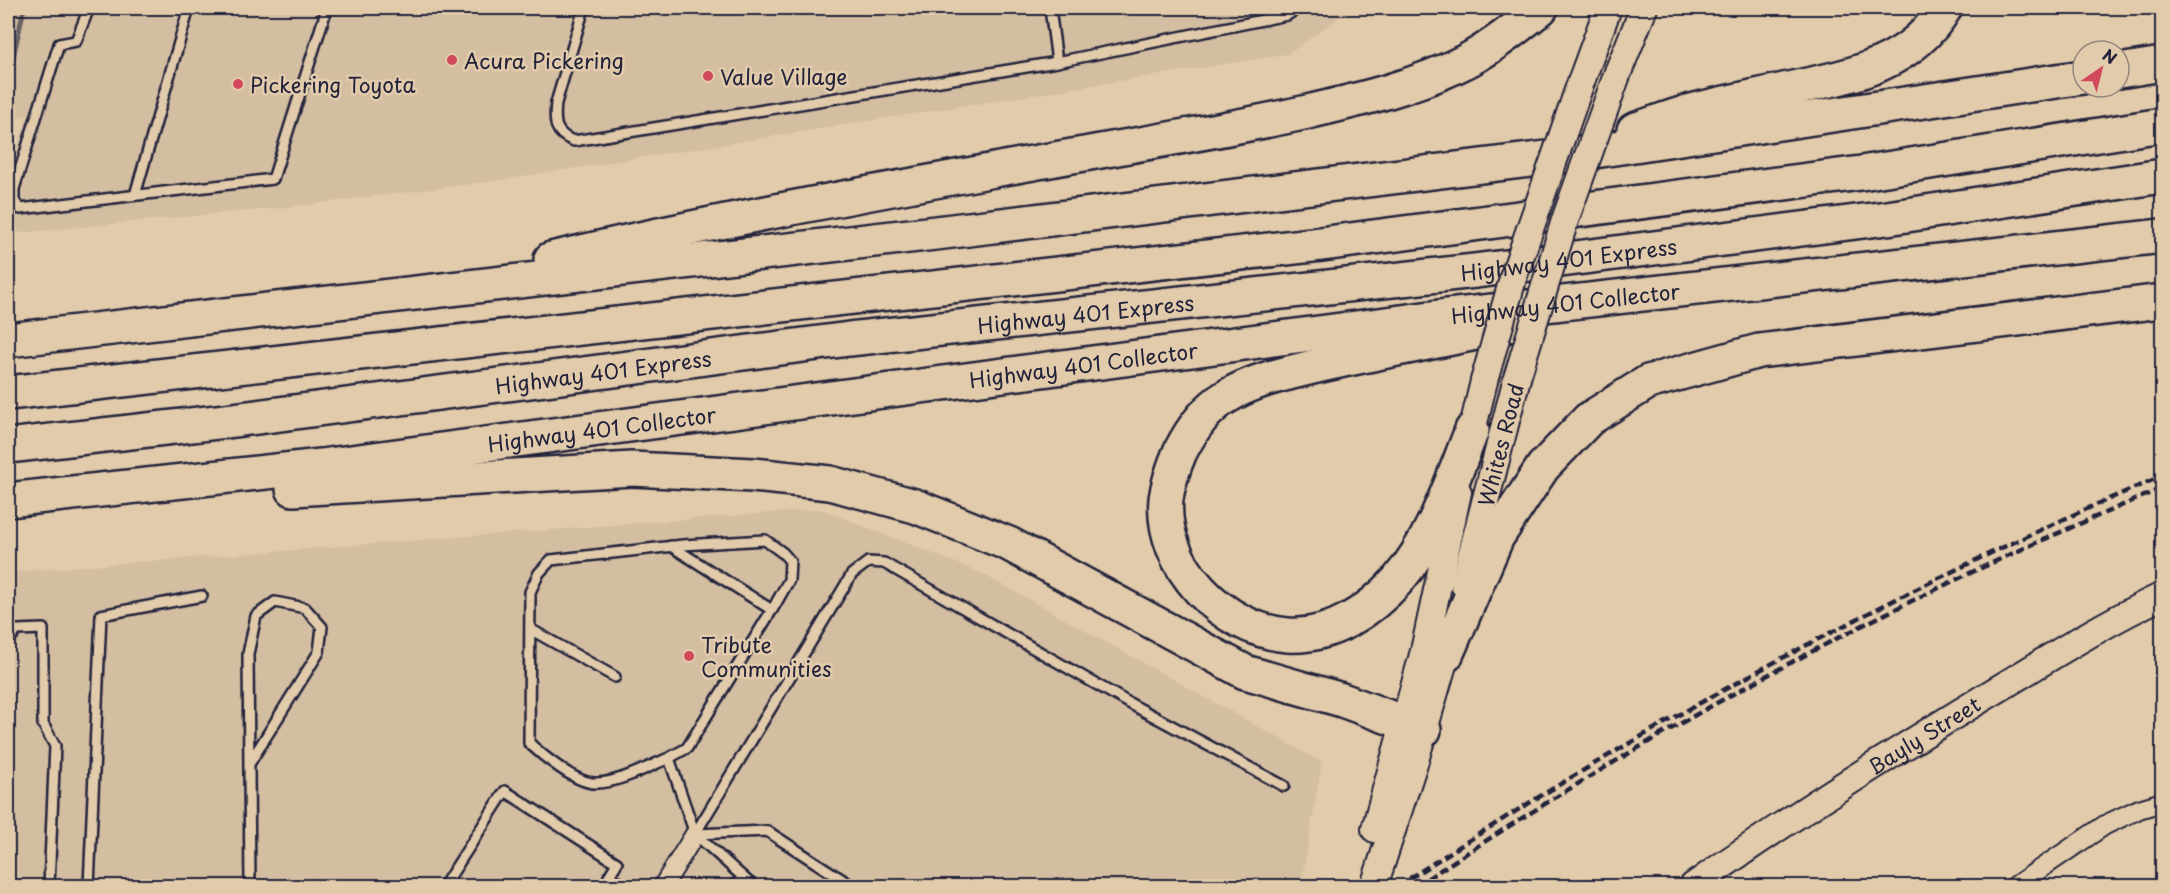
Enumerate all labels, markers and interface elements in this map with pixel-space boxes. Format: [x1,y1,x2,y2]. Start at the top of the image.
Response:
north arrow [2071,39,2131,99]
text: N [2098,42,2122,69]
place label: Acura Pickering [464,44,624,76]
marker: Acura Pickering [445,53,459,67]
place label: Value Village [720,60,847,92]
place label: Pickering Toyota [250,68,415,100]
marker: Value Village [701,69,715,83]
marker: Pickering Toyota [231,77,245,91]
street label: Highway 401 Express [1459,229,1679,288]
street label: Highway 401 Collector [1449,274,1682,331]
street label: Highway 401 Express [976,286,1196,341]
street label: Highway 401 Collector [967,333,1200,395]
street label: Highway 401 Express [493,341,713,401]
street label: Whites Road [1469,380,1531,509]
street label: Highway 401 Collector [486,397,718,460]
place label: Tribute Communities [701,628,832,684]
marker: Tribute Communities [682,649,696,663]
street label: Bayly Street [1861,687,1986,782]

